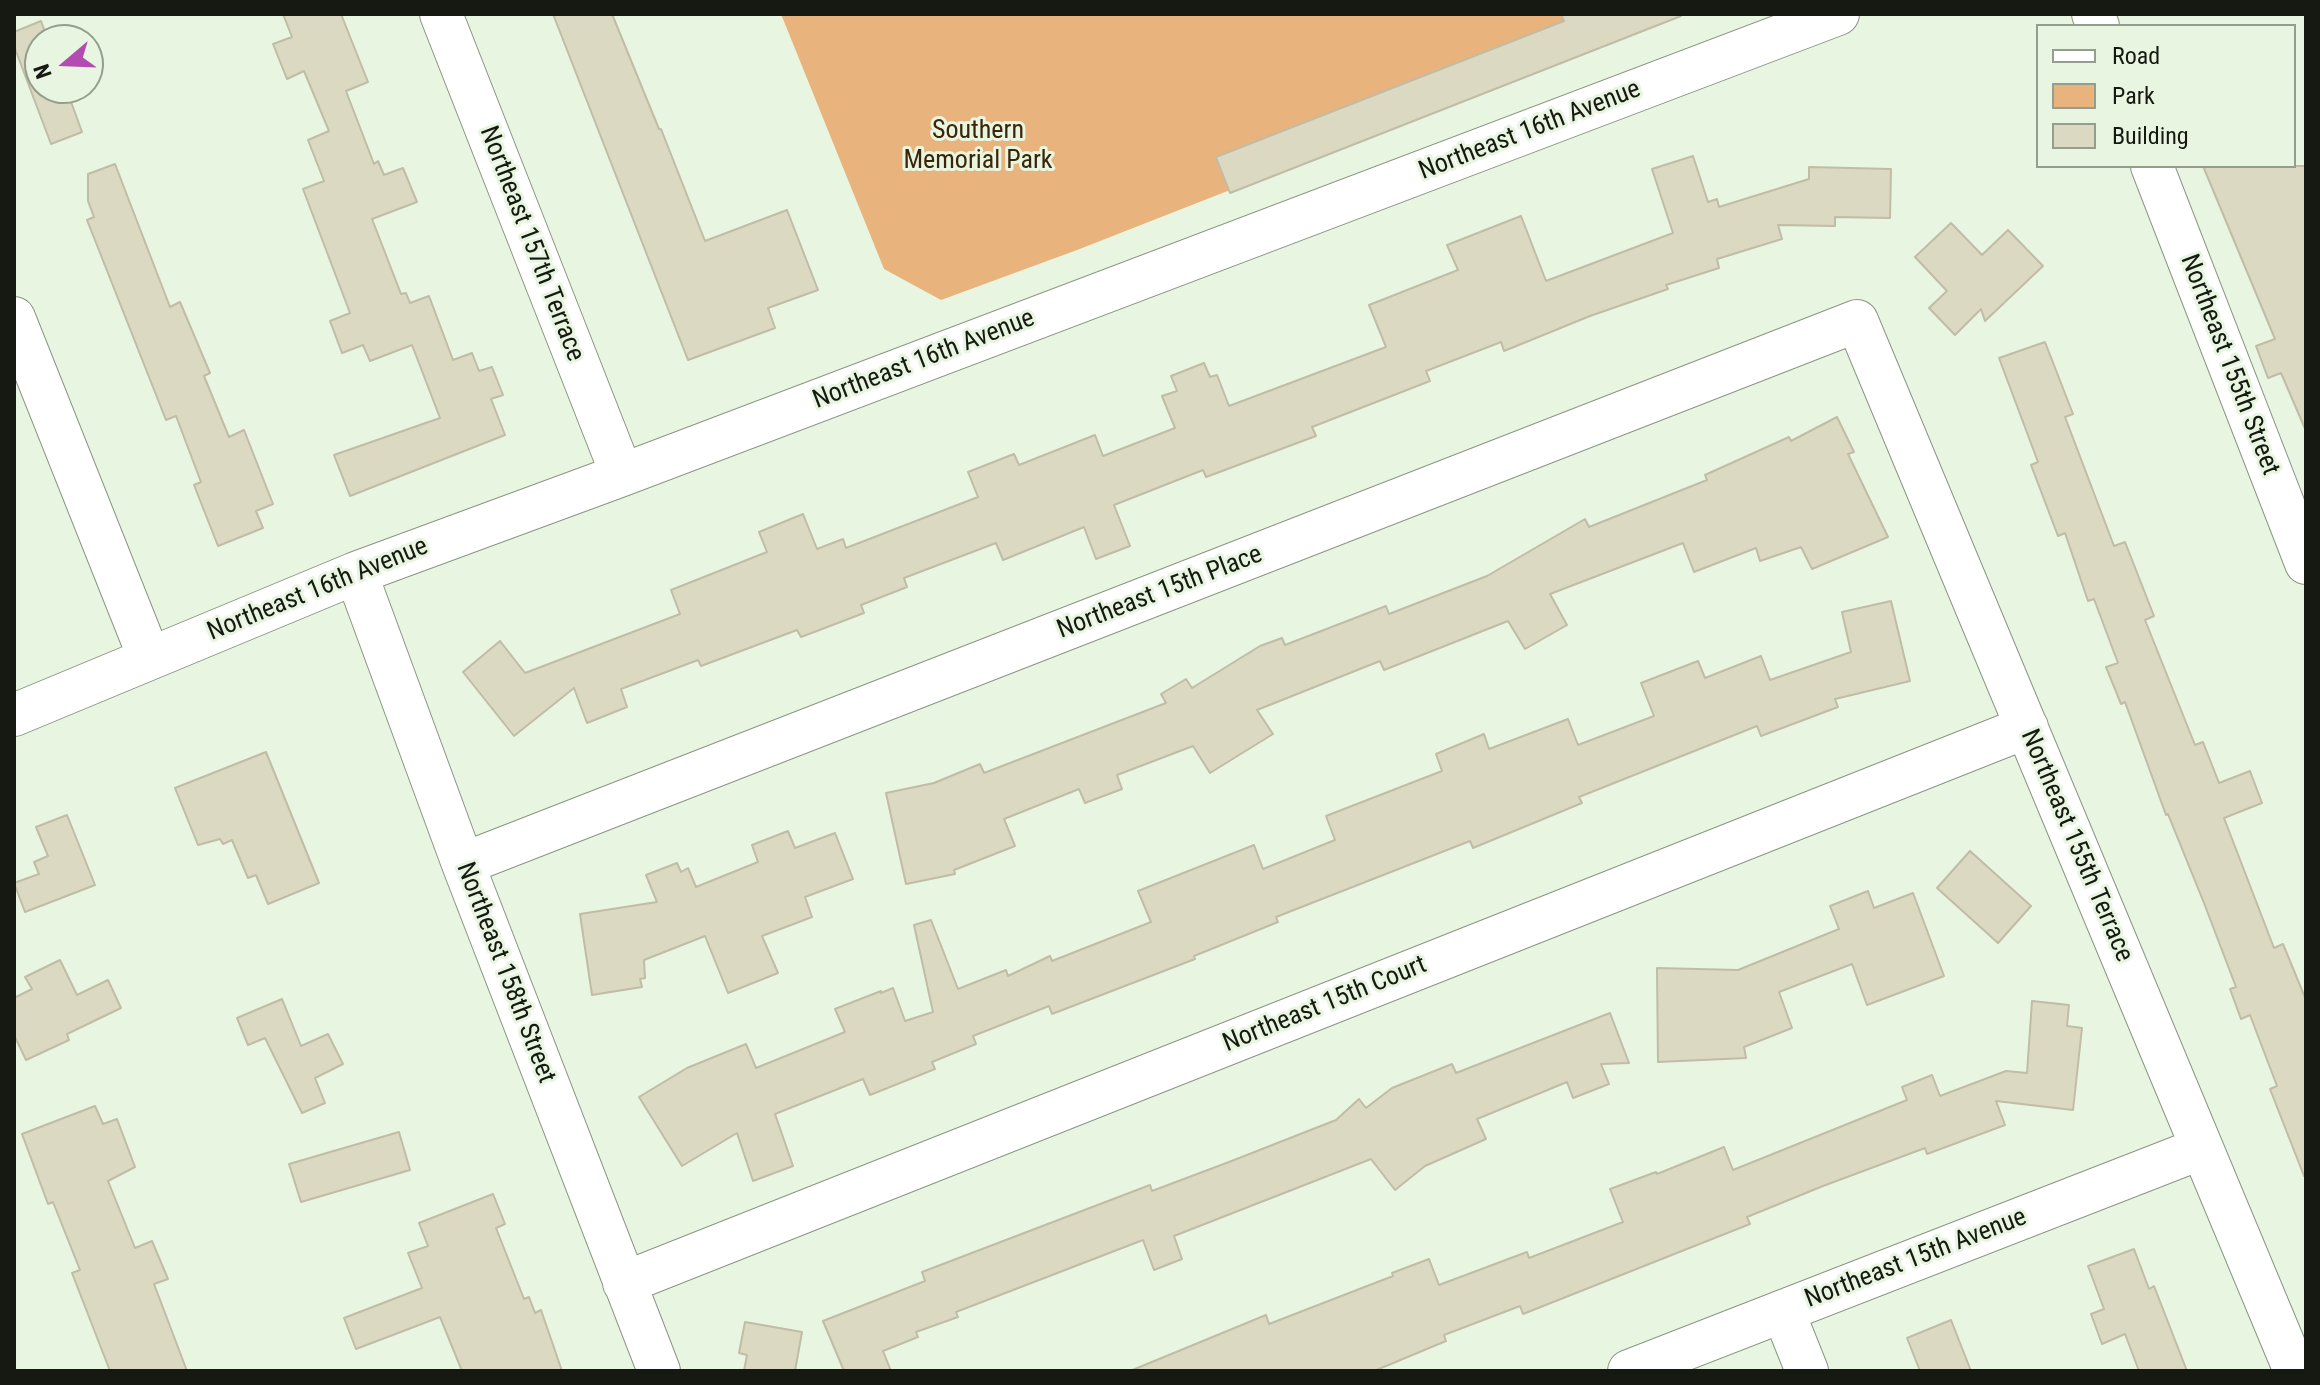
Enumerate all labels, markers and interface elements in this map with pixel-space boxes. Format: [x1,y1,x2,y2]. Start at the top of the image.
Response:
north arrow [24,24,104,104]
legend [2036,24,2296,168]
text: Road [2112,42,2160,70]
text: N [29,61,57,82]
street label: Northeast 16th Avenue [1415,74,1645,188]
text: Park [2112,82,2155,110]
park label: Southern Memorial Park [903,115,1053,176]
street label: Northeast 157th Terrace [472,122,590,366]
text: Building [2112,122,2189,150]
street label: Northeast 155th Street [2173,250,2285,480]
street label: Northeast 16th Avenue [809,303,1039,417]
street label: Northeast 16th Avenue [203,532,433,648]
street label: Northeast 15th Place [1053,540,1267,646]
street label: Northeast 155th Terrace [2013,725,2139,967]
street label: Northeast 158th Street [449,858,561,1088]
street label: Northeast 15th Court [1219,950,1431,1060]
street label: Northeast 15th Avenue [1801,1202,2031,1316]

